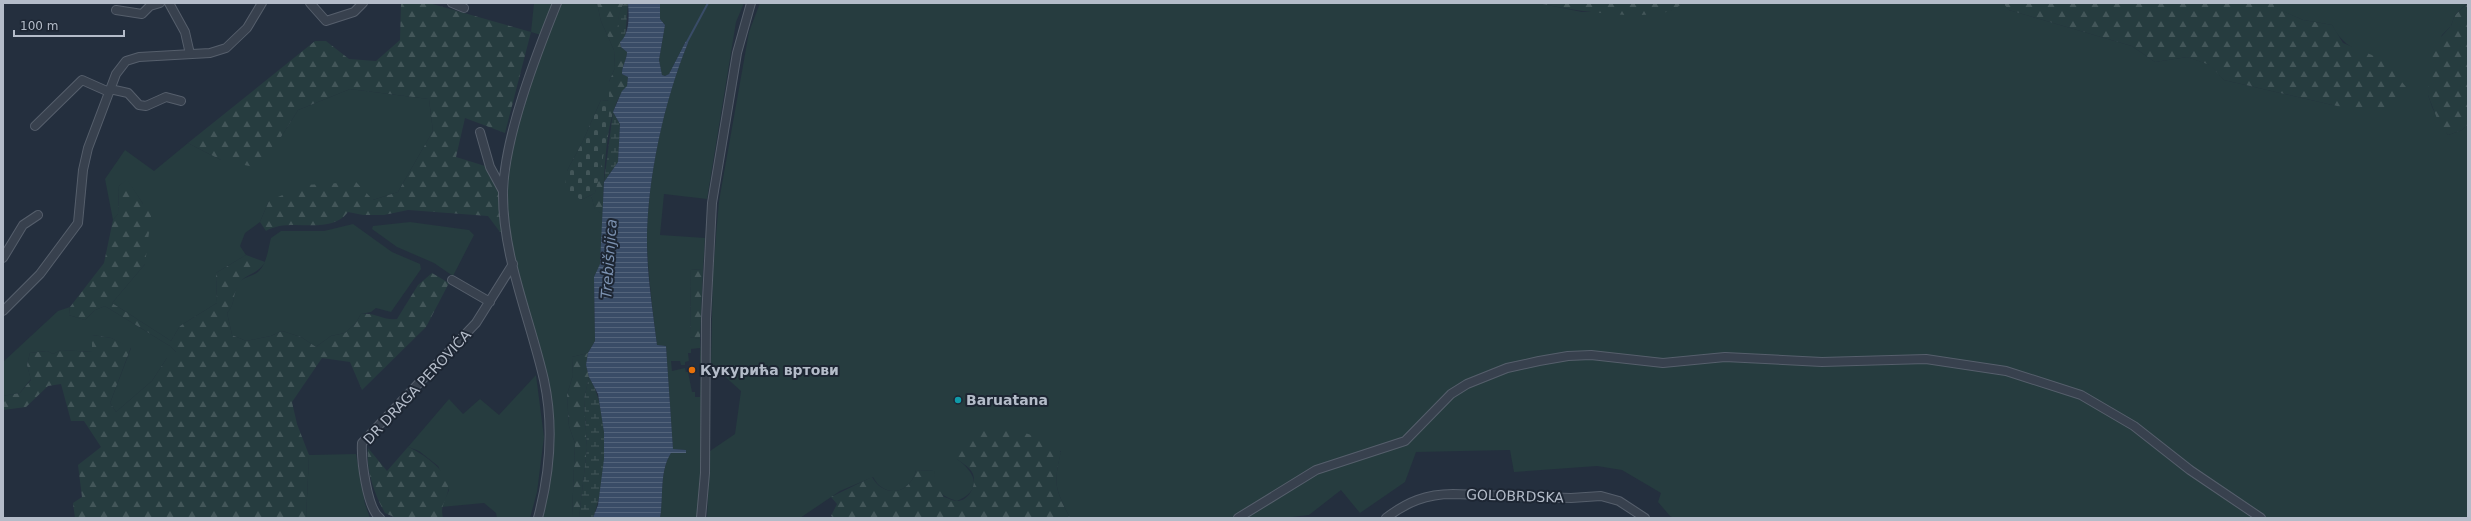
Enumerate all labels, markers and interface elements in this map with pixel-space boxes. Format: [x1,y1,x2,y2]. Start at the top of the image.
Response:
scale bar [14,12,124,38]
text: 100 m [20,19,58,33]
water label: Trebišnjica [597,218,621,300]
street label: DR DRAGA PEROVIĆA [359,326,474,447]
place label: Кукурића вртови [700,362,839,378]
marker: Кукурића вртови [687,365,697,375]
place label: Baruatana [966,392,1048,408]
marker: Baruatana [953,395,963,405]
street label: GOLOBRDSKA [1466,486,1565,506]

